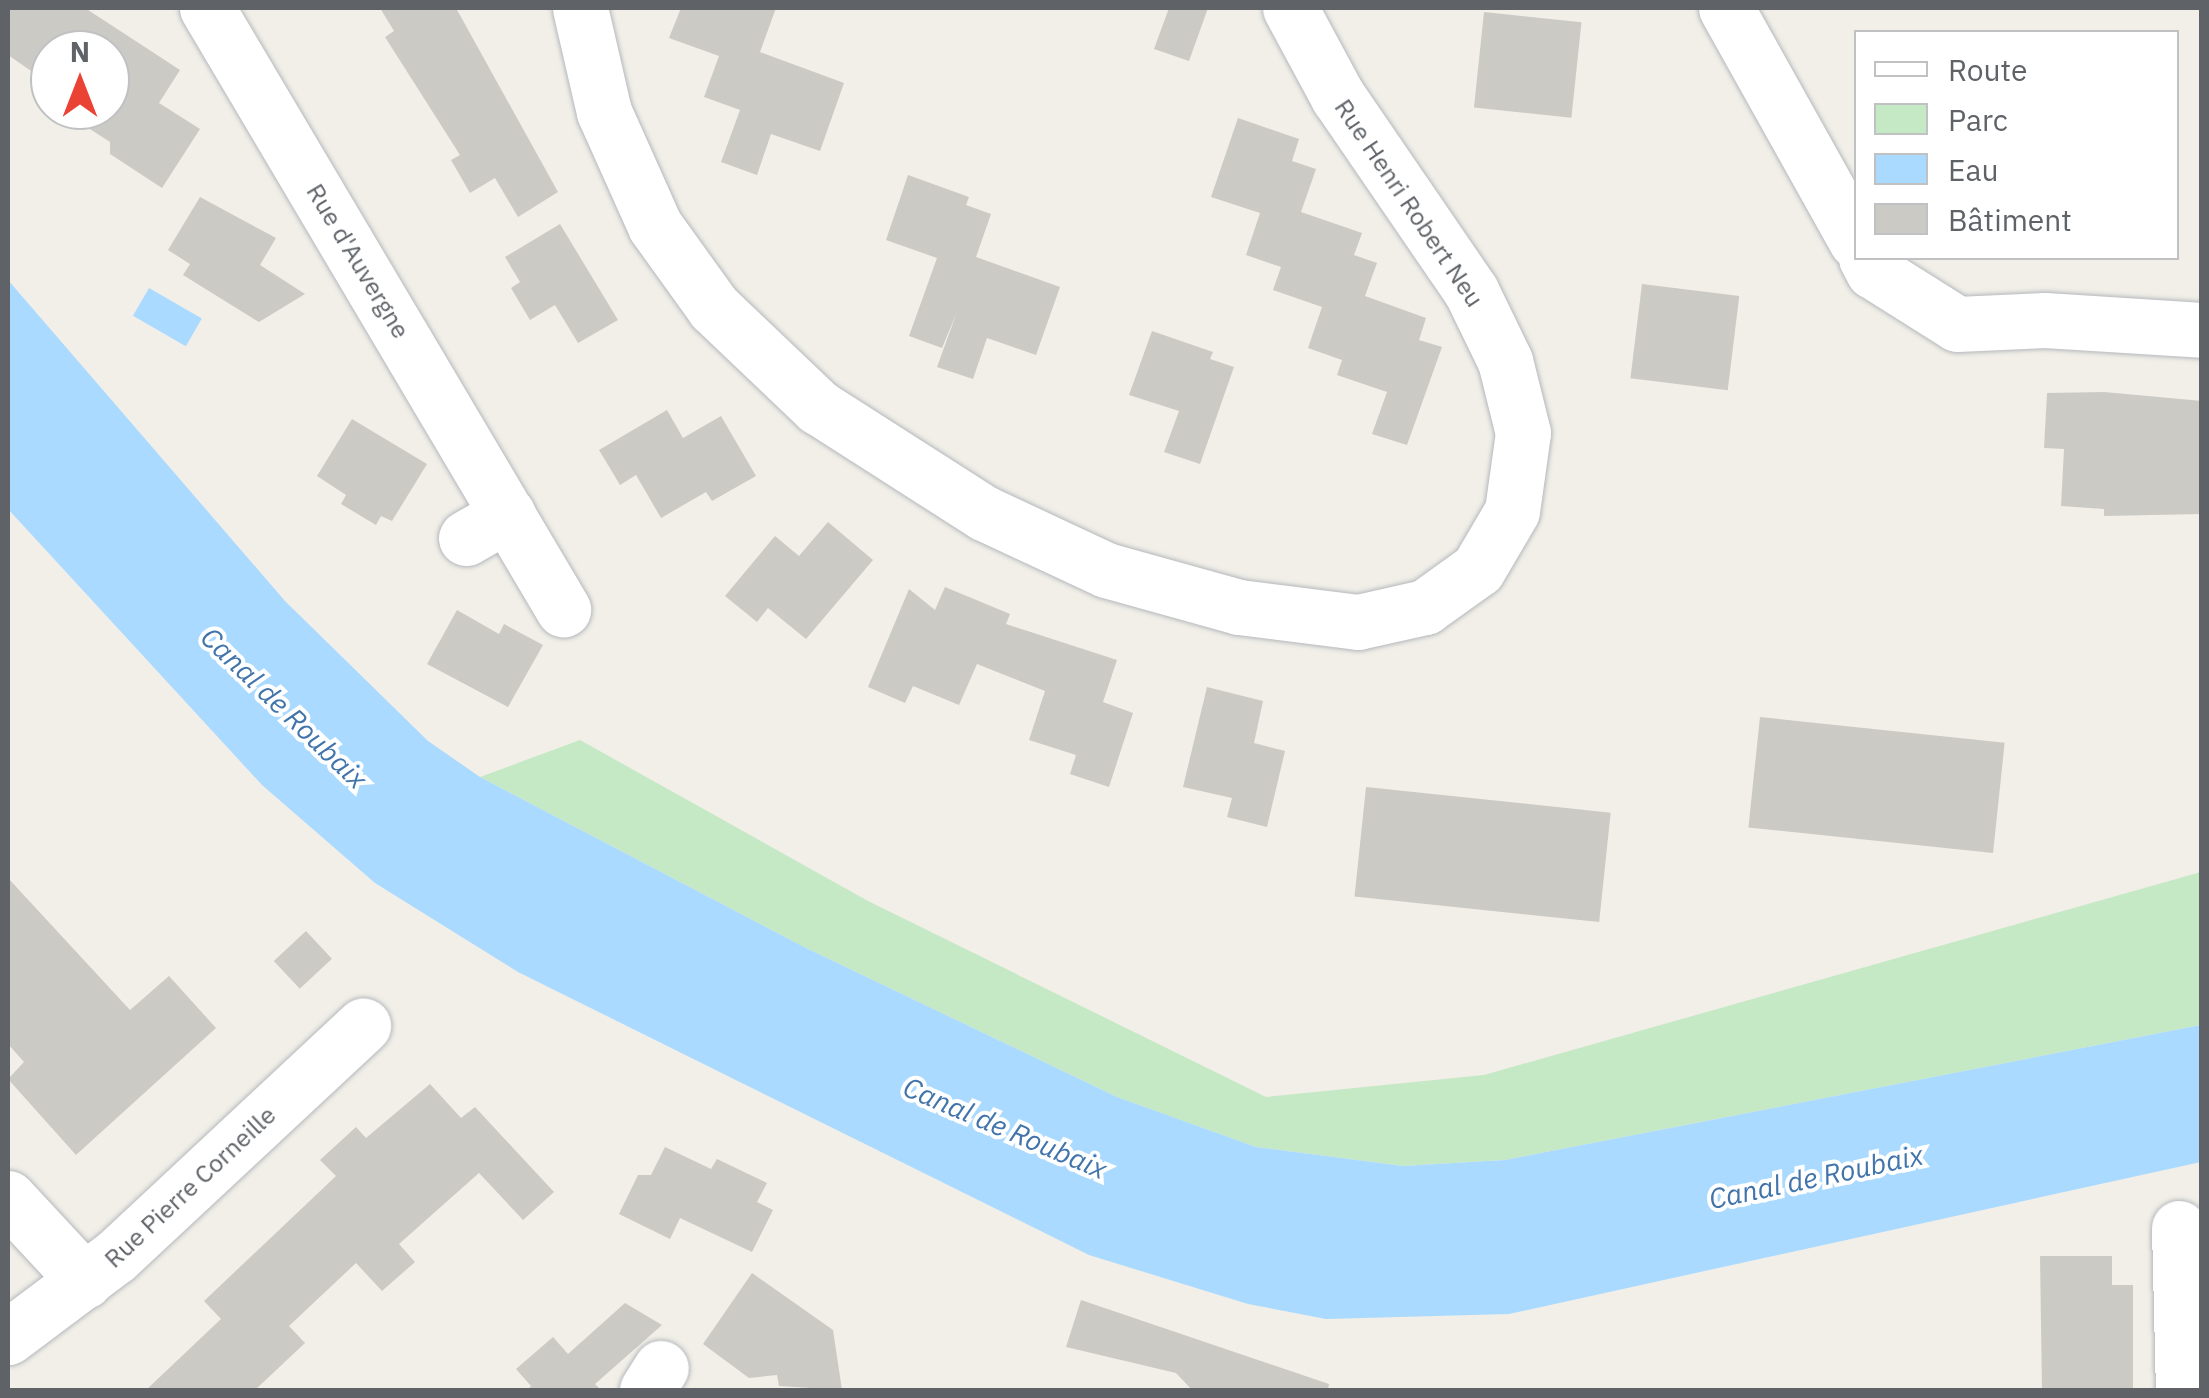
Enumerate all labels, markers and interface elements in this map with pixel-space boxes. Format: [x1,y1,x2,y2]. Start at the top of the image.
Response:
north arrow [30,30,130,130]
legend [1854,30,2179,260]
text: N [70,33,90,70]
text: Route [1948,50,2027,89]
street label: Rue Henri Robert Neu [1328,93,1490,313]
text: Parc [1948,100,2008,139]
text: Eau [1948,150,1999,189]
street label: Rue d'Auvergne [300,178,416,344]
text: Bâtiment [1948,200,2072,239]
water label: Canal de Roubaix [194,620,374,796]
water label: Canal de Roubaix [898,1070,1112,1186]
street label: Rue Pierre Corneille [98,1100,282,1274]
water label: Canal de Roubaix [1706,1138,1926,1216]

